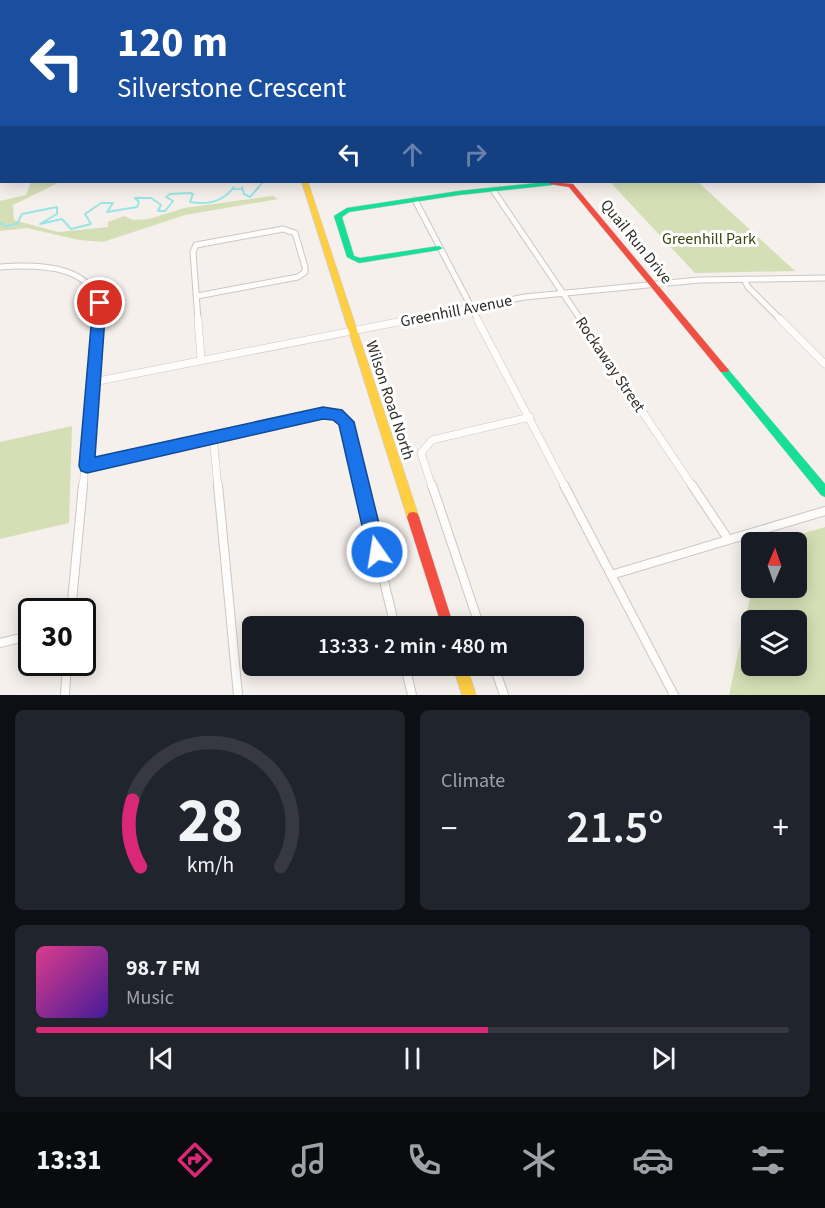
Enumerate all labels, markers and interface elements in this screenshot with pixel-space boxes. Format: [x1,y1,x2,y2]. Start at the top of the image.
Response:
text: 120 m [117,13,228,73]
icon: left [18,24,96,102]
text: Silverstone Crescent [117,69,346,108]
icon: left [333,138,366,171]
icon: ahead [396,138,429,171]
icon: right [459,138,492,171]
street label: Quail Run Drive [595,195,677,289]
park label: Greenhill Park [662,228,756,250]
pin [74,277,125,328]
icon: arrive [83,286,116,319]
street label: Greenhill Avenue [399,289,514,333]
street label: Rockaway Street [570,312,651,417]
street label: Wilson Road North [360,338,420,463]
position arrow [345,520,409,584]
north arrow [741,532,807,598]
map controls [741,532,807,676]
speed limit sign: 30 [18,598,96,676]
button: layers [741,610,807,676]
text: 13:33 · 2 min · 480 m [318,630,508,662]
text: Climate [441,767,505,795]
text: 28 [177,777,243,866]
text: 21.5° [566,796,664,860]
text: − [441,805,457,852]
text: + [773,805,789,852]
text: km/h [186,850,234,881]
text: 98.7 FM [126,952,200,984]
text: Music [126,984,174,1012]
icon: previous [145,1042,178,1075]
icon: pause [396,1042,429,1075]
icon: next [647,1042,680,1075]
icon: directions [174,1139,216,1181]
icon: music [288,1139,330,1181]
icon: phone [403,1139,445,1181]
icon: climate [518,1139,560,1181]
icon: car [632,1139,674,1181]
icon: filters [747,1139,789,1181]
text: 13:31 [36,1141,101,1180]

